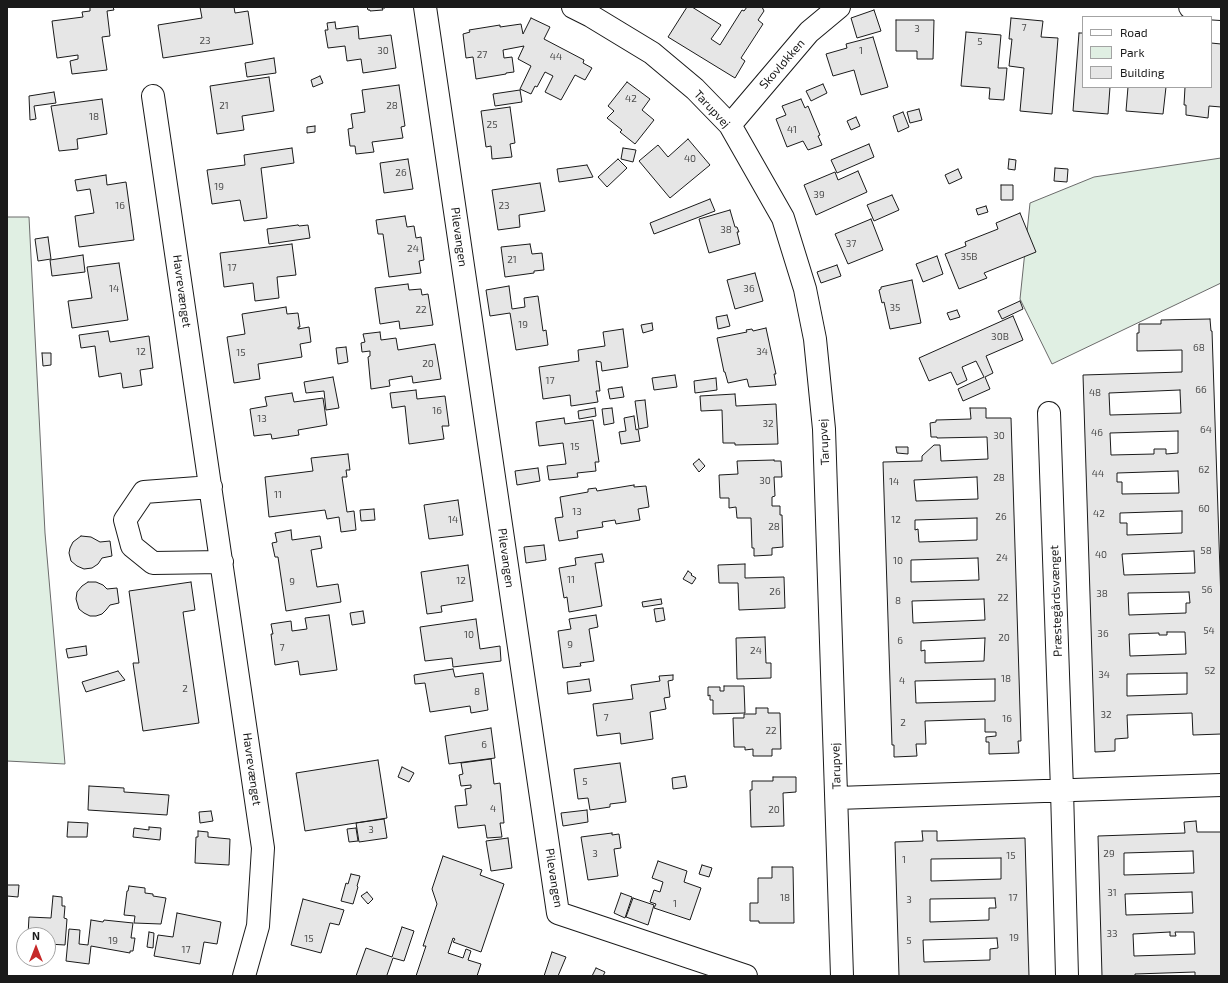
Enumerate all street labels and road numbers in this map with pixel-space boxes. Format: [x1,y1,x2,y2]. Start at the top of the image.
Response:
street label: Skovløkken [756,36,808,92]
street label: Tarupvej [691,87,733,131]
street label: Pilevangen [448,206,470,268]
street label: Havrevænget [170,254,194,328]
street label: Tarupvej [816,418,832,466]
street label: Pilevangen [495,527,517,589]
street label: Præstegårdsvænget [1047,545,1065,657]
street label: Havrevænget [240,732,264,806]
street label: Tarupvej [828,742,844,790]
street label: Pilevangen [542,847,566,909]

